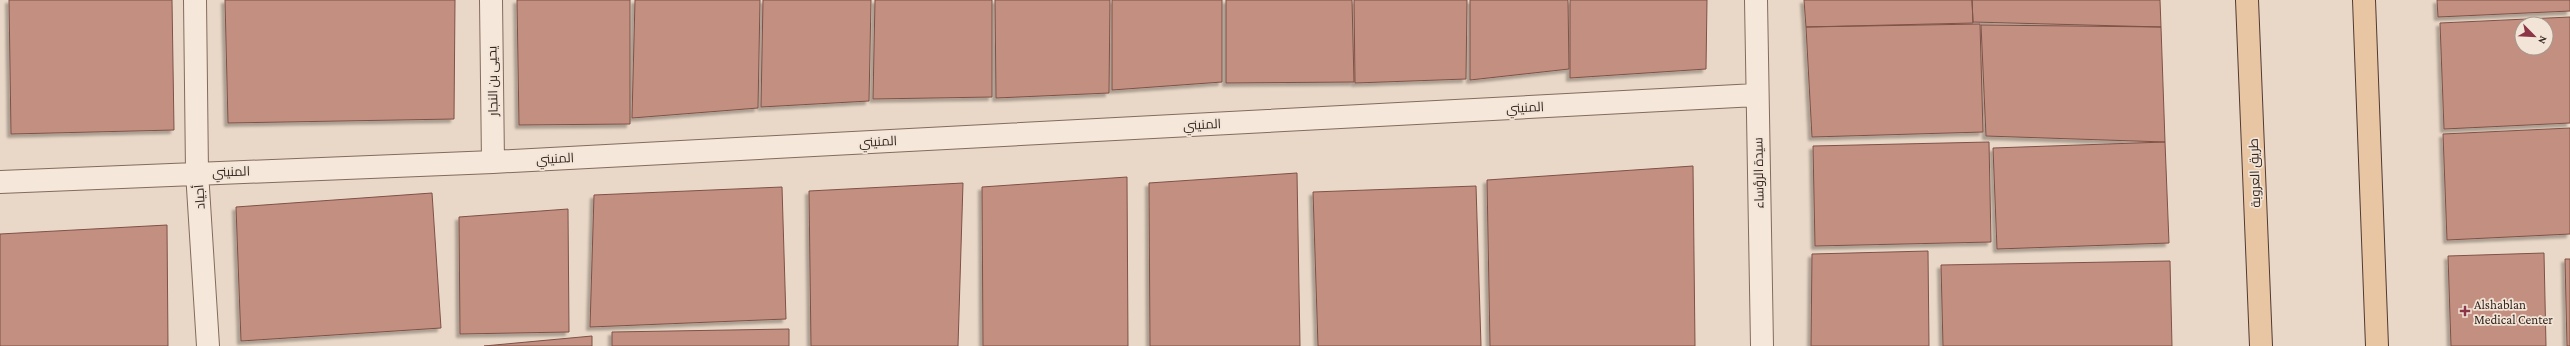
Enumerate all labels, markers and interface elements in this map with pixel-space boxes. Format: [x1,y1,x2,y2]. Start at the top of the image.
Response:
north arrow [2514,16,2554,56]
text: N [2536,34,2550,46]
street label: يحيى بن النجار [484,45,501,117]
street label: المنيني [1506,99,1545,119]
street label: المنيني [1183,116,1222,136]
street label: المنيني [859,133,898,153]
street label: سيدة الرؤساء [1750,137,1767,209]
street label: طريق العروبة [2246,138,2263,208]
street label: المنيني [536,150,575,170]
street label: المنيني [212,163,250,183]
street label: أجياد [190,184,208,210]
place label: Alshablan Medical Center [2474,297,2553,327]
marker: Alshablan Medical Center [2459,305,2471,317]

